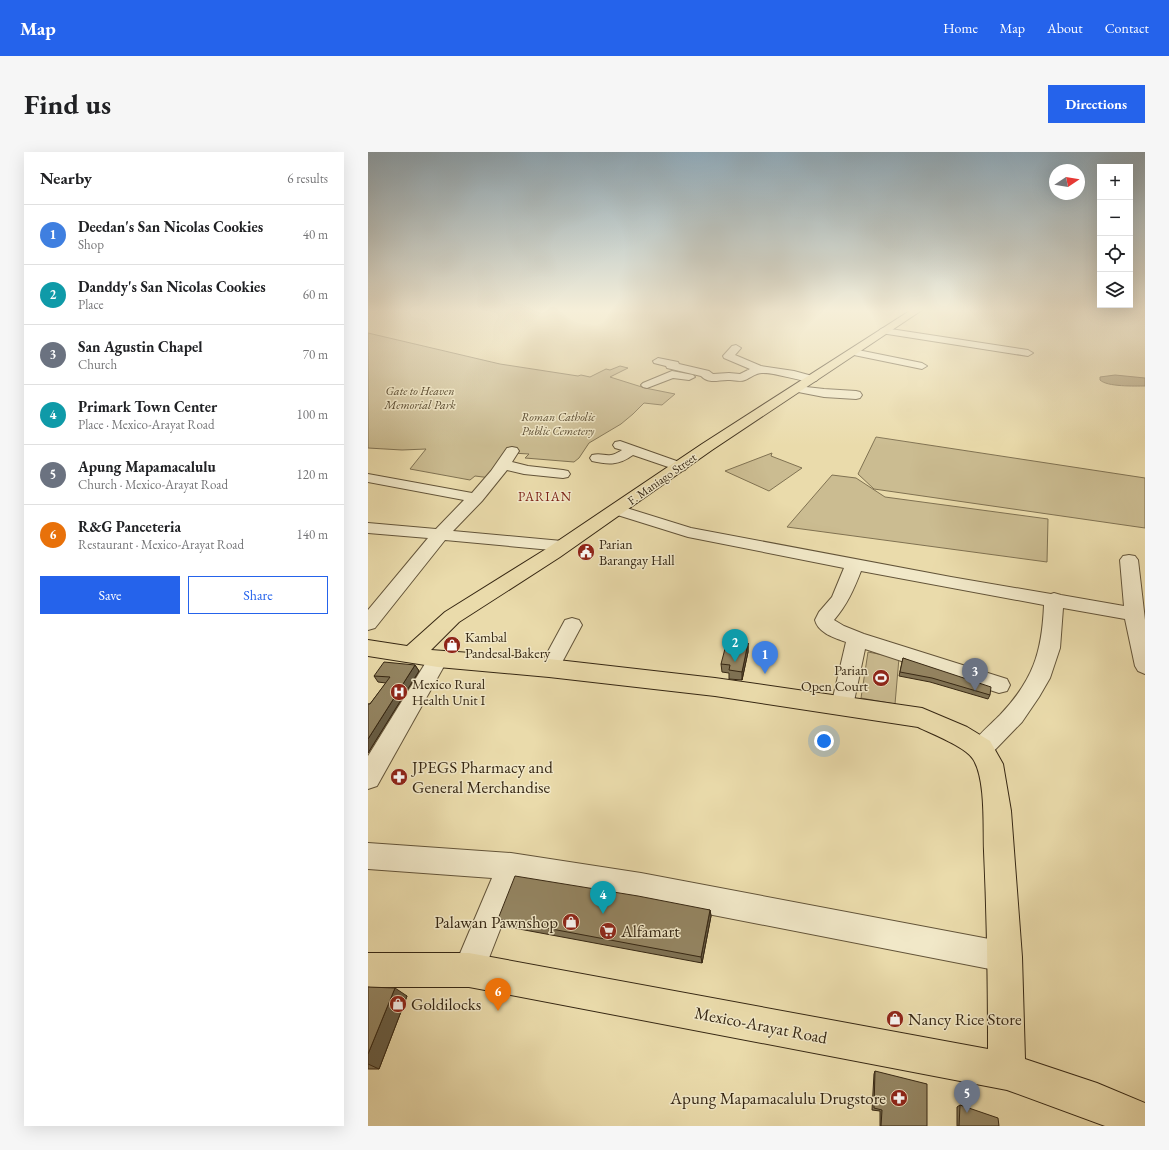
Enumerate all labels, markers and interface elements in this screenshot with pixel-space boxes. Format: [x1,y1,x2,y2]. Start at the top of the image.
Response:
text: Map [20,16,56,41]
text: Home [943,19,978,37]
text: Map [1000,19,1025,37]
text: About [1047,19,1083,37]
text: Contact [1105,19,1149,37]
button: Directions [1048,85,1145,123]
text: Find us [24,86,111,122]
north arrow [1049,164,1085,200]
map controls [1097,164,1133,308]
button: + [1097,164,1133,200]
text: Nearby [40,167,92,189]
text: 6 results [287,170,328,187]
button: − [1097,200,1133,236]
text: Deedan's San Nicolas Cookies [78,217,263,236]
text: 1 [50,226,56,243]
text: 40 m [303,226,328,243]
text: Shop [78,236,104,253]
button: locate [1097,236,1133,272]
button: layers [1097,272,1133,308]
text: Danddy's San Nicolas Cookies [78,277,266,296]
text: 2 [50,286,56,303]
text: 60 m [303,286,328,303]
text: Place [78,296,104,313]
text: San Agustin Chapel [78,337,202,356]
text: 3 [50,346,56,363]
text: 70 m [303,346,328,363]
text: Church [78,356,117,373]
park label: Gate to Heaven Memorial Park [383,383,456,413]
text: Primark Town Center [78,397,217,416]
text: 4 [50,406,56,423]
text: 100 m [297,406,328,423]
park label: Roman Catholic Public Cemetery [521,409,595,439]
text: Place · Mexico-Arayat Road [78,416,215,433]
street label: F. Maniago Street [624,449,700,509]
text: Apung Mapamacalulu [78,457,216,476]
text: 5 [50,466,56,483]
text: 120 m [297,466,328,483]
text: Church · Mexico-Arayat Road [78,476,228,493]
district label: PARIAN [518,488,572,505]
text: R&G Panceteria [78,517,181,536]
text: 6 [50,526,56,543]
text: 140 m [297,526,328,543]
place label: Parian Barangay Hall [599,535,675,569]
text: Restaurant · Mexico-Arayat Road [78,536,244,553]
public building icon: Parian Barangay Hall [576,542,596,562]
button: Save [40,576,180,614]
button: Share [188,576,328,614]
place label: Kambal Pandesal Bakery [465,628,551,662]
pin: 2 [722,629,748,662]
shop icon: Kambal Pandesal Bakery [442,635,462,655]
pin: 1 [752,641,778,674]
pin: 3 [962,658,988,691]
place label: Parian Open Court [801,661,869,695]
sports icon: Parian Open Court [871,668,891,688]
place label: Mexico Rural Health Unit I [412,675,486,709]
hospital icon: Mexico Rural Health Unit I [389,682,409,702]
your location [814,731,834,751]
place label: JPEGS Pharmacy and General Merchandise [410,756,553,798]
pharmacy icon: JPEGS Pharmacy and General Merchandise [389,767,409,787]
pin: 4 [590,881,616,914]
place label: Palawan Pawnshop [435,911,558,933]
shop icon: Palawan Pawnshop [561,912,581,932]
place label: Alfamart [620,920,680,942]
supermarket icon: Alfamart [598,921,618,941]
pin: 6 [485,978,511,1011]
place label: Goldilocks [411,993,481,1015]
shop icon: Goldilocks [388,994,408,1014]
street label: Mexico-Arayat Road [693,1001,830,1049]
place label: Nancy Rice Store [908,1008,1022,1030]
shop icon: Nancy Rice Store [885,1009,905,1029]
pin: 5 [954,1080,980,1113]
place label: Apung Mapamacalulu Drugstore [669,1087,886,1109]
pharmacy icon: Apung Mapamacalulu Drugstore [889,1088,909,1108]

